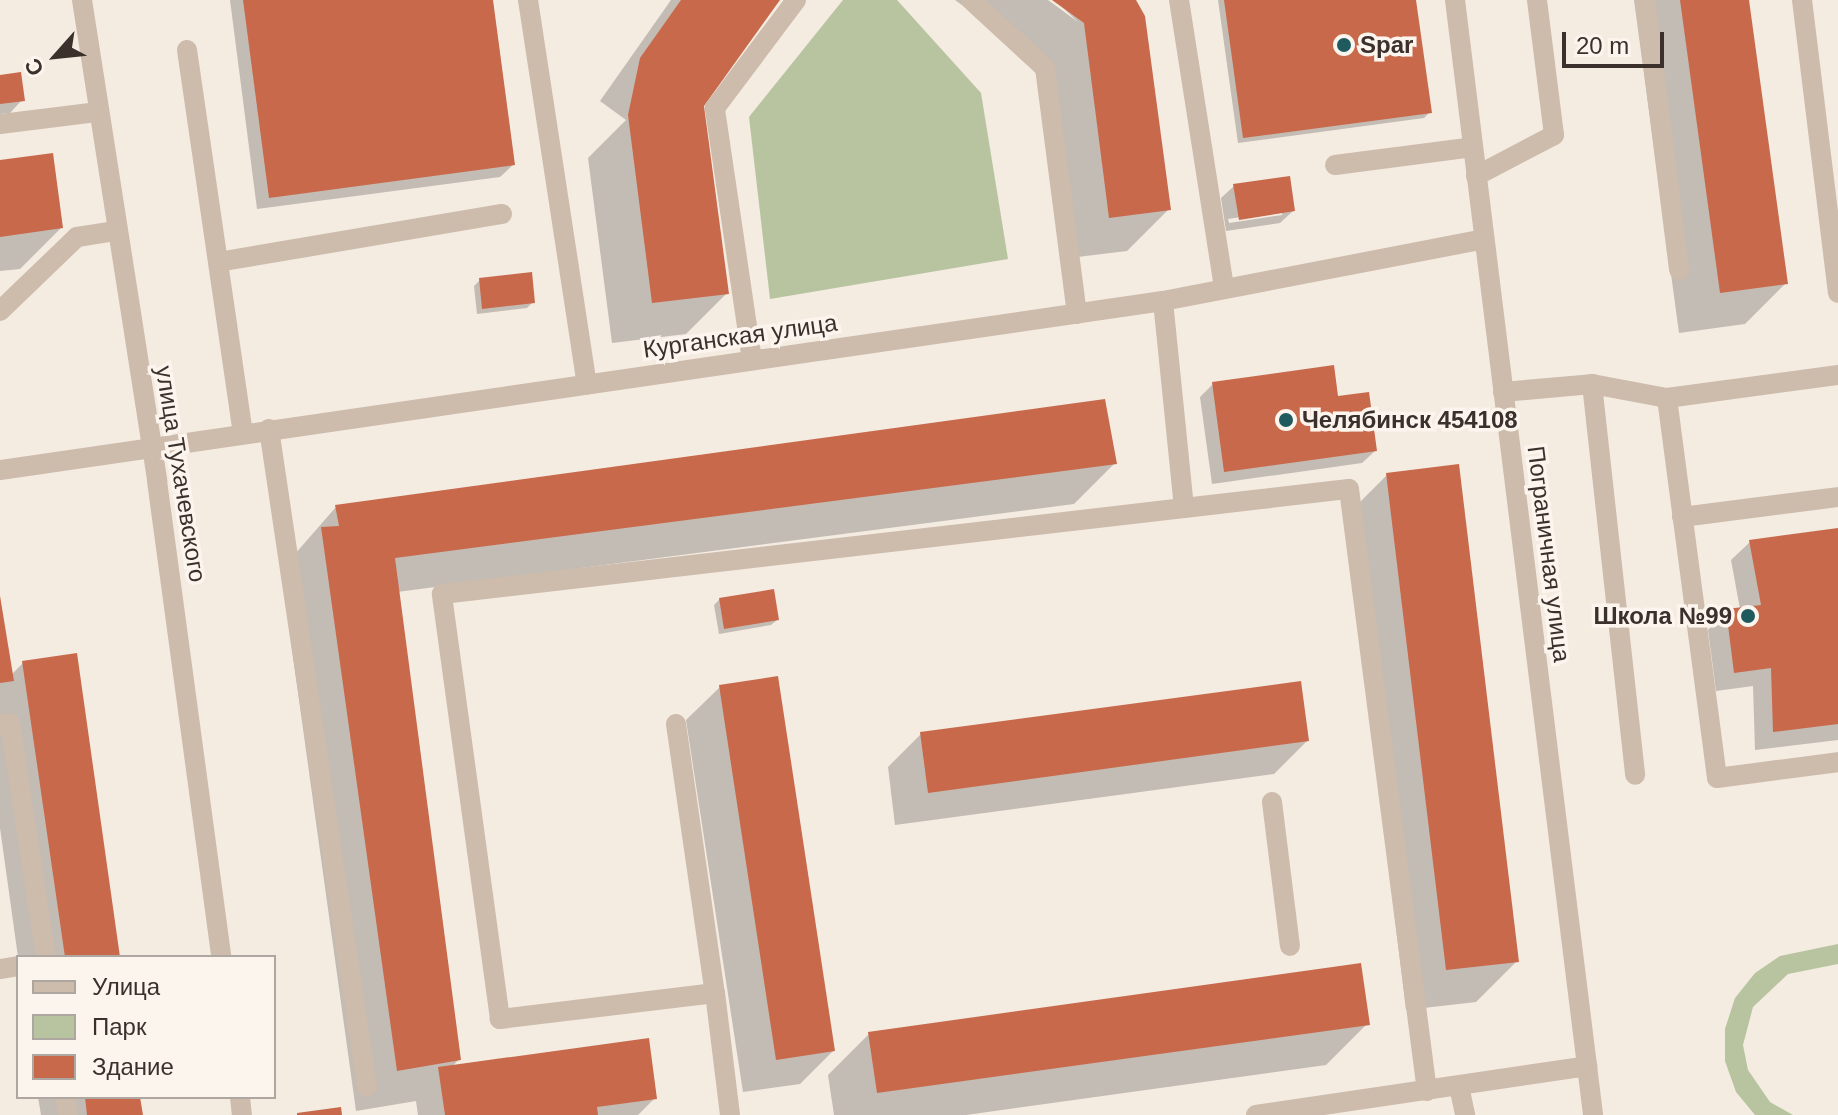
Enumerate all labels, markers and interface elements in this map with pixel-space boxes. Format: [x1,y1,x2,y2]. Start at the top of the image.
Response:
north arrow [16,16,96,96]
scale bar [1566,16,1668,66]
place label: Spar [1360,31,1413,59]
text: 20 m [1576,32,1629,59]
marker: Spar [1335,36,1353,54]
text: С [19,54,49,80]
street label: Курганская улица [641,308,839,364]
street label: улица Тухачевского [150,364,212,584]
place label: Челябинск 454108 [1302,406,1518,434]
marker: Челябинск 454108 [1277,411,1295,429]
street label: Пограничная улица [1521,444,1577,664]
place label: Школа №99 [1593,602,1732,630]
marker: Школа №99 [1739,607,1757,625]
legend [16,955,276,1099]
text: Улица [92,973,160,1000]
text: Парк [92,1013,146,1040]
text: Здание [92,1053,174,1080]

